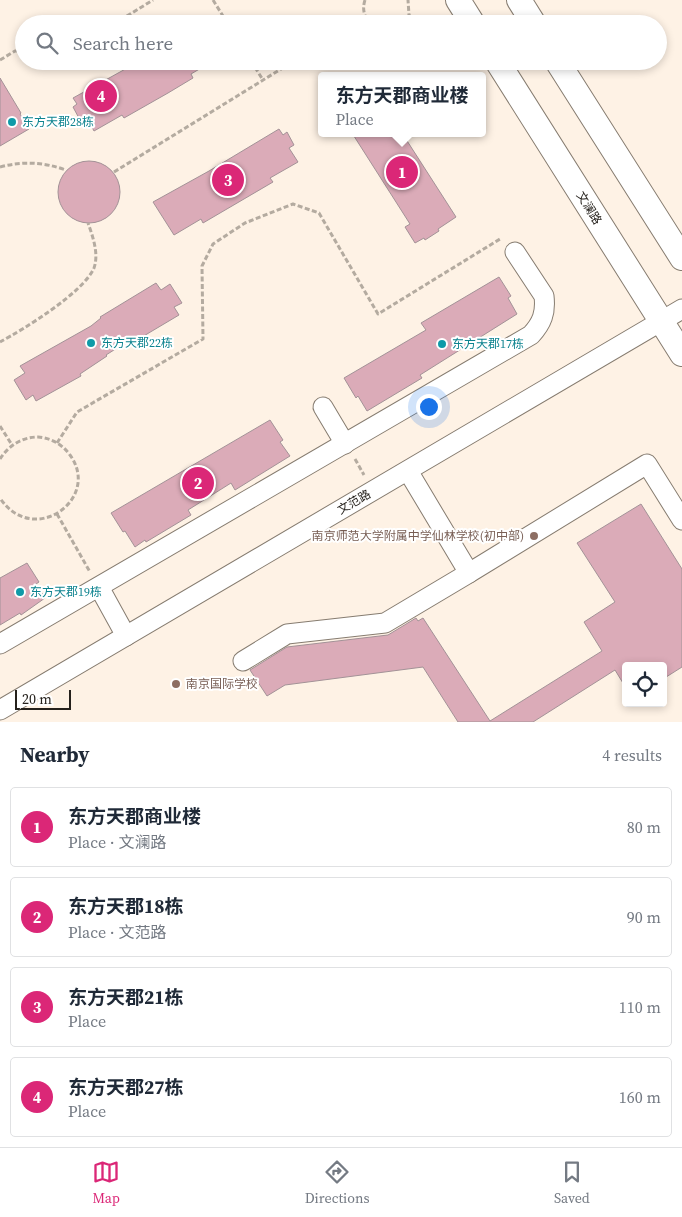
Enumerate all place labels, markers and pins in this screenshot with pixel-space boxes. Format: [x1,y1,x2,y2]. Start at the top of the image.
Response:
pin: 4 [85,77,117,115]
place label: 东方天郡28栋 [22,114,94,130]
marker: 东方天郡28栋 [6,116,18,128]
pin: 1 [386,153,418,191]
pin: 3 [212,161,244,199]
place label: 东方天郡22栋 [101,335,173,351]
place label: 东方天郡17栋 [452,336,524,352]
marker: 东方天郡22栋 [85,337,97,349]
marker: 东方天郡17栋 [436,338,448,350]
pin: 2 [182,464,214,502]
place label: 南京师范大学附属中学仙林学校(初中部) [312,528,524,544]
marker: 南京师范大学附属中学仙林学校(初中部) [528,530,540,542]
place label: 东方天郡19栋 [30,584,102,600]
marker: 东方天郡19栋 [14,586,26,598]
place label: 南京国际学校 [186,676,258,692]
marker: 南京国际学校 [170,678,182,690]

